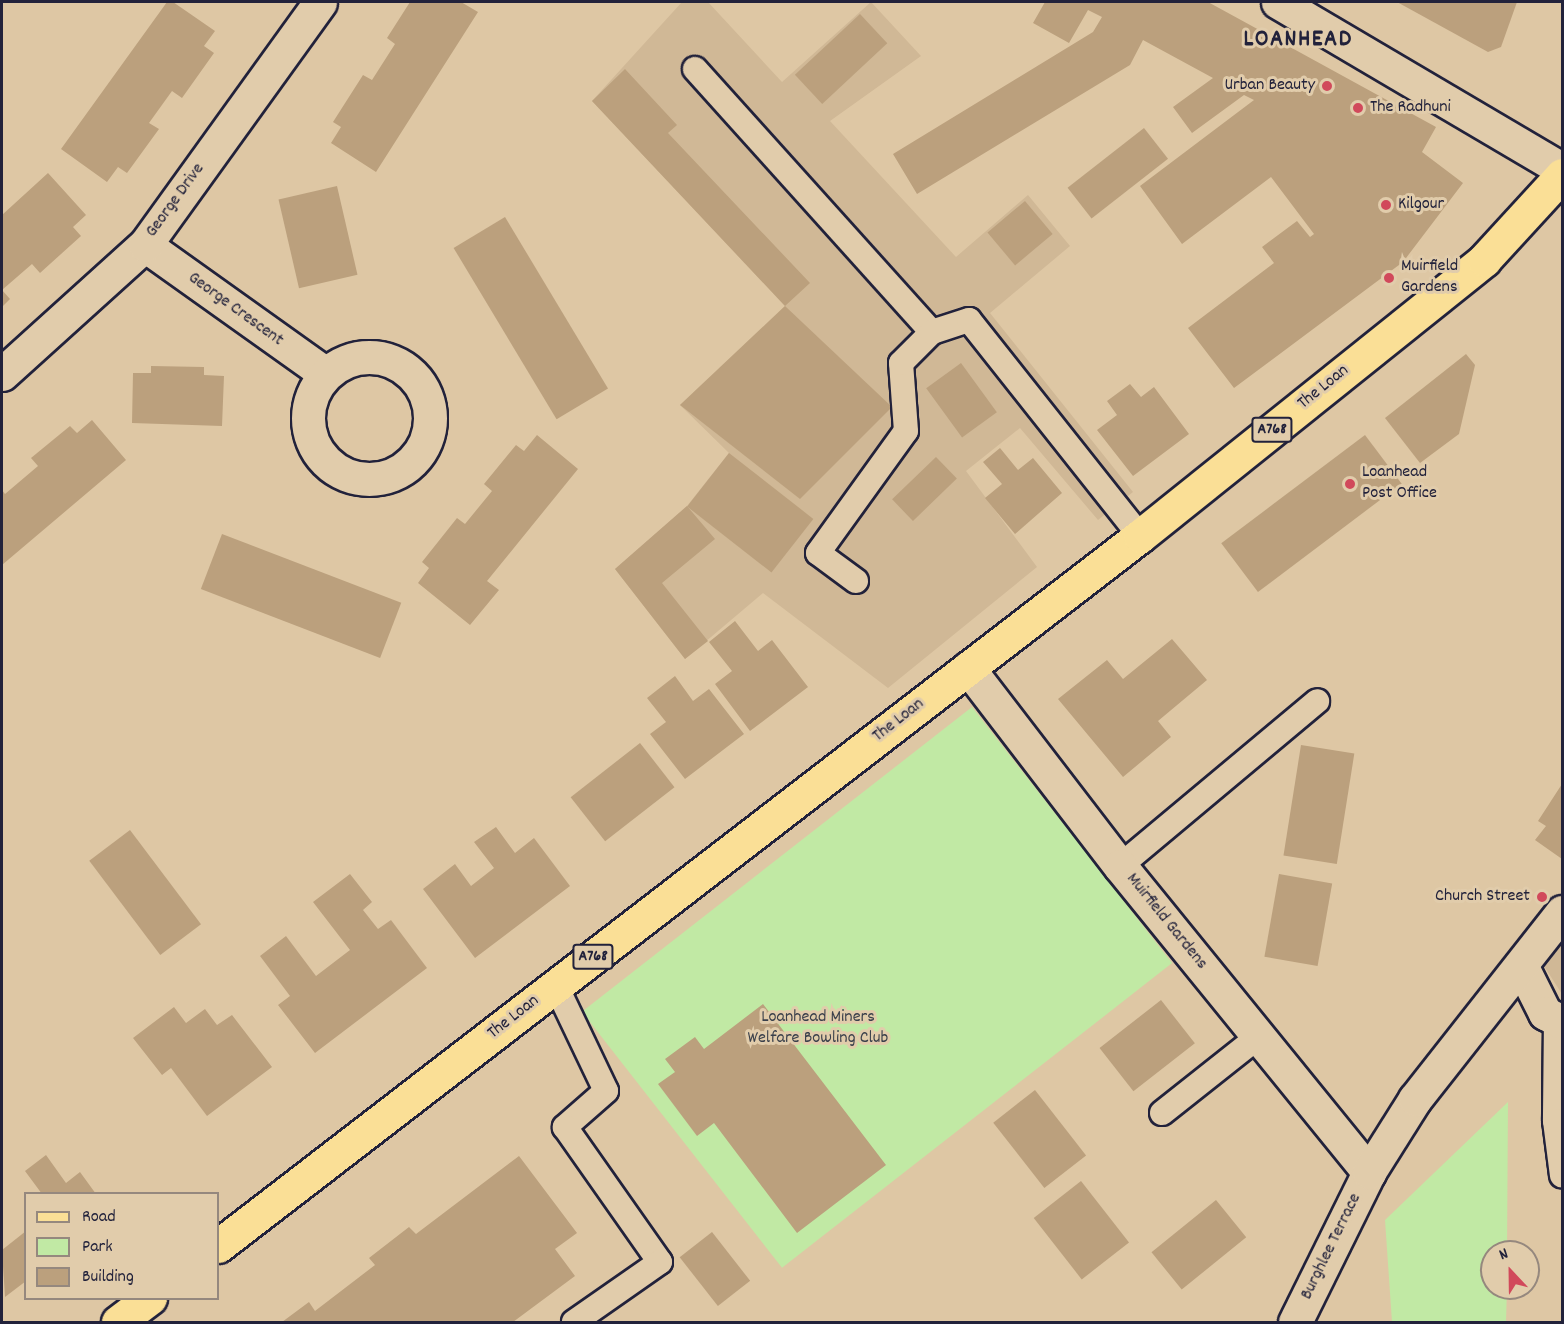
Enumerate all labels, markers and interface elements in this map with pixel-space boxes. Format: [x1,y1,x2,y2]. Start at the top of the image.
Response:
district label: LOANHEAD [1243,27,1353,55]
place label: Urban Beauty [1224,75,1315,97]
marker: Urban Beauty [1320,79,1334,93]
place label: The Radhuni [1370,97,1451,119]
marker: The Radhuni [1351,101,1365,115]
street label: George Drive [142,160,210,242]
place label: Kilgour [1398,194,1444,216]
marker: Kilgour [1379,198,1393,212]
place label: Muirfield Gardens [1401,257,1458,300]
street label: George Crescent [183,268,287,352]
marker: Muirfield Gardens [1382,271,1396,285]
street label: The Loan [1294,361,1354,415]
road number: A768 [1251,417,1293,443]
place label: Loanhead Post Office [1362,463,1437,506]
marker: Loanhead Post Office [1343,477,1357,491]
street label: The Loan [869,694,929,748]
street label: Muirfield Gardens [1121,869,1211,975]
place label: Church Street [1435,886,1530,908]
marker: Church Street [1535,890,1549,904]
road number: A768 [572,944,614,970]
street label: The Loan [484,991,544,1045]
park label: Loanhead Miners Welfare Bowling Club [748,1008,888,1050]
street label: Burghlee Terrace [1297,1190,1367,1304]
legend [24,1192,219,1300]
text: Road [82,1205,116,1230]
text: Park [82,1235,113,1260]
north arrow [1480,1240,1540,1300]
text: N [1496,1243,1512,1267]
text: Building [82,1265,134,1290]

